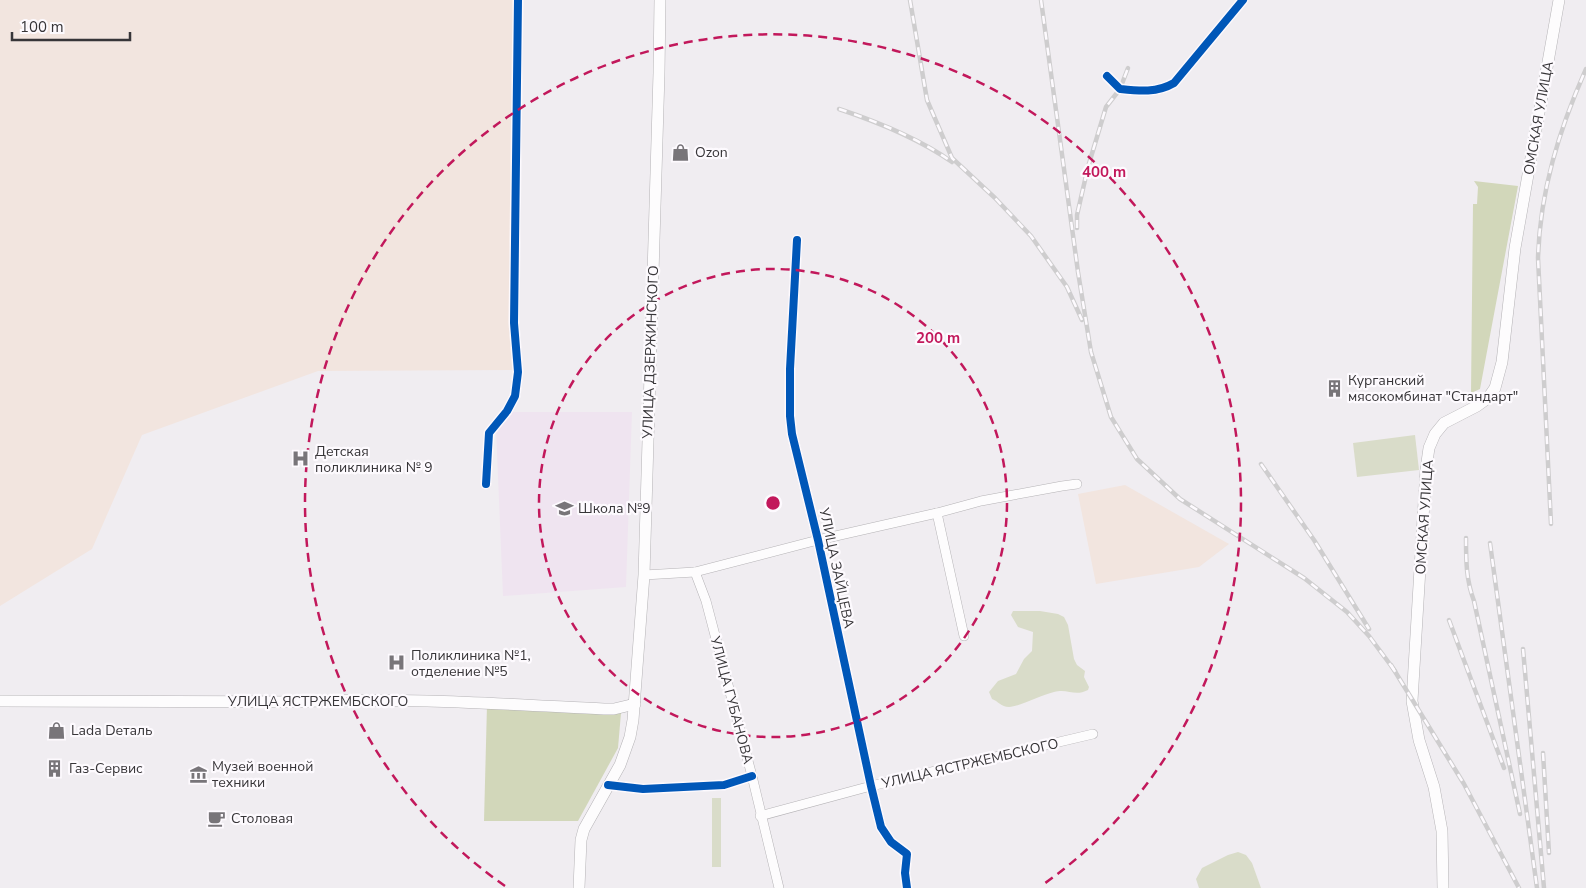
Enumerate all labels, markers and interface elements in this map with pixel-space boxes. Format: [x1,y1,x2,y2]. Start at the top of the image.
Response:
scale bar [12,10,130,42]
text: 100 m [20,17,64,37]
street label: ОМСКАЯ УЛИЦА [1519,60,1558,176]
shop icon: Ozon [671,142,691,162]
place label: Ozon [695,143,728,162]
text: 400 m [1082,162,1126,182]
street label: УЛИЦА ДЗЕРЖИНСКОГО [638,265,663,440]
text: 200 m [916,328,960,348]
place label: Курганский мясокомбинат "Стандарт" [1348,371,1518,406]
building icon: Курганский мясокомбинат "Стандарт" [1324,378,1344,398]
place label: Детская поликлиника № 9 [315,442,433,477]
hospital icon: Детская поликлиника № 9 [291,449,311,469]
street label: ОМСКАЯ УЛИЦА [1411,459,1438,575]
centre of rings [764,494,782,512]
school or university icon: Школа №9 [554,498,574,518]
place label: Школа №9 [578,499,651,518]
street label: УЛИЦА ЗАЙЦЕВА [814,505,859,630]
street label: УЛИЦА ГУБАНОВА [705,633,758,766]
place label: Поликлиника №1, отделение №5 [411,646,531,681]
hospital icon: Поликлиника №1, отделение №5 [387,653,407,673]
street label: УЛИЦА ЯСТРЖЕМБСКОГО [227,692,408,711]
shop icon: Lada Dеталь [47,720,67,740]
place label: Lada Dеталь [71,721,153,740]
street label: УЛИЦА ЯСТРЖЕМБСКОГО [879,734,1060,793]
place label: Музей военной техники [212,757,313,792]
building icon: Газ-Сервис [45,758,65,778]
place label: Газ-Сервис [69,759,143,778]
museum icon: Музей военной техники [188,764,208,784]
cafe icon: Столовая [207,808,227,828]
place label: Столовая [231,809,293,828]

